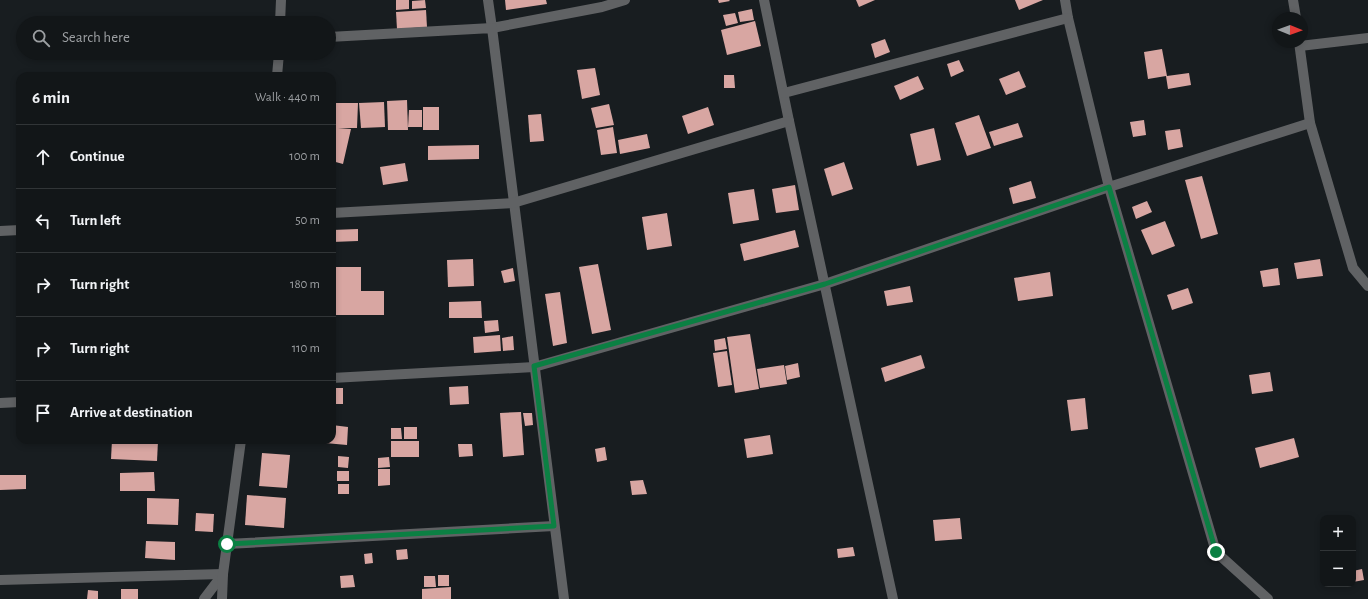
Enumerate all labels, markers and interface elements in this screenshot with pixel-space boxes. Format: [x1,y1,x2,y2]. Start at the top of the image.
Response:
north arrow [1272,12,1308,48]
search box [16,16,336,60]
icon: search [30,27,52,49]
text: Search here [62,30,130,45]
text: 6 min [32,89,70,106]
text: Walk · 440 m [255,91,320,104]
icon: ahead [32,146,54,168]
text: Continue [70,149,125,164]
text: 100 m [289,150,320,163]
icon: left [32,210,54,232]
text: Turn left [70,213,121,228]
text: 50 m [295,214,320,227]
icon: right [32,274,54,296]
text: Turn right [70,277,129,292]
text: 180 m [290,278,320,291]
icon: right [32,338,54,360]
text: Turn right [70,341,129,356]
text: 110 m [292,342,320,355]
icon: arrive [32,402,54,424]
text: Arrive at destination [70,405,193,420]
map controls [1320,515,1356,587]
button: + [1320,515,1356,551]
route start [218,535,236,553]
route end [1207,543,1225,561]
button: − [1320,551,1356,587]

